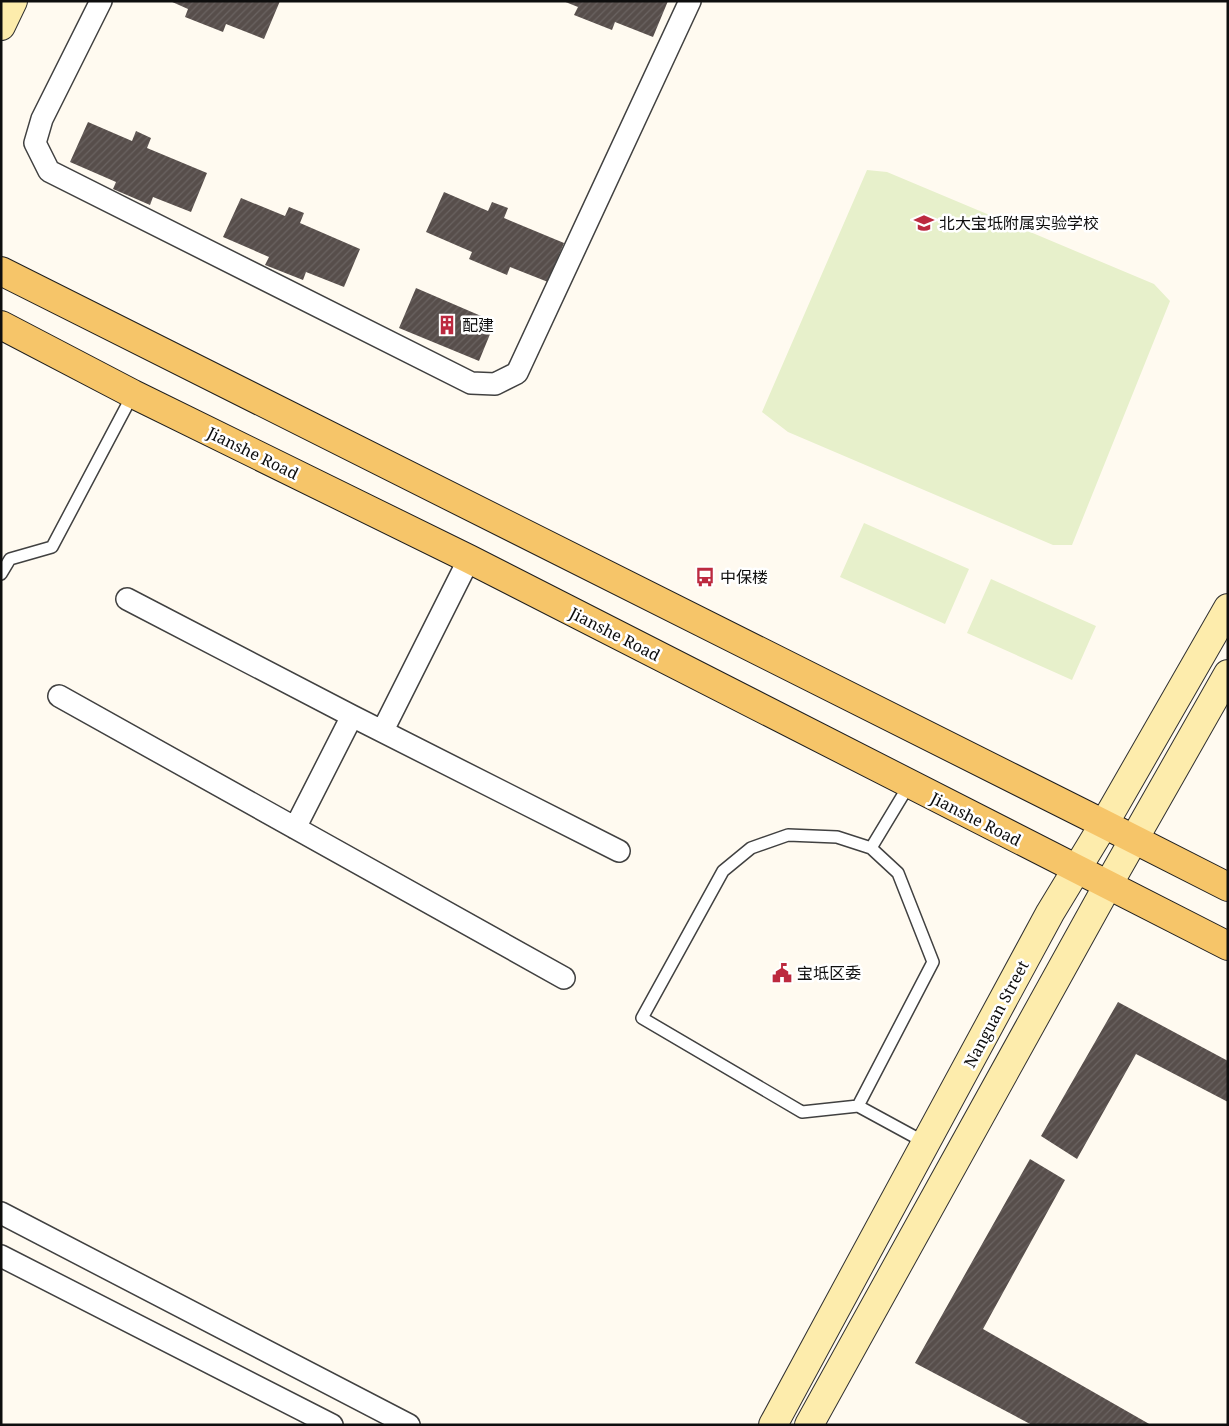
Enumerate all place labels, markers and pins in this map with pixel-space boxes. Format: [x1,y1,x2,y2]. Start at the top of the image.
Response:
school or university icon: 北大宝坻附属实验学校 [913,212,935,234]
place label: 北大宝坻附属实验学校 [939,212,1099,234]
building icon: 配建 [436,314,458,336]
place label: 配建 [462,314,494,336]
bus stop icon: 中保楼 [694,566,716,588]
place label: 中保楼 [720,566,768,588]
public building icon: 宝坻区委 [771,962,793,984]
place label: 宝坻区委 [797,962,861,984]

